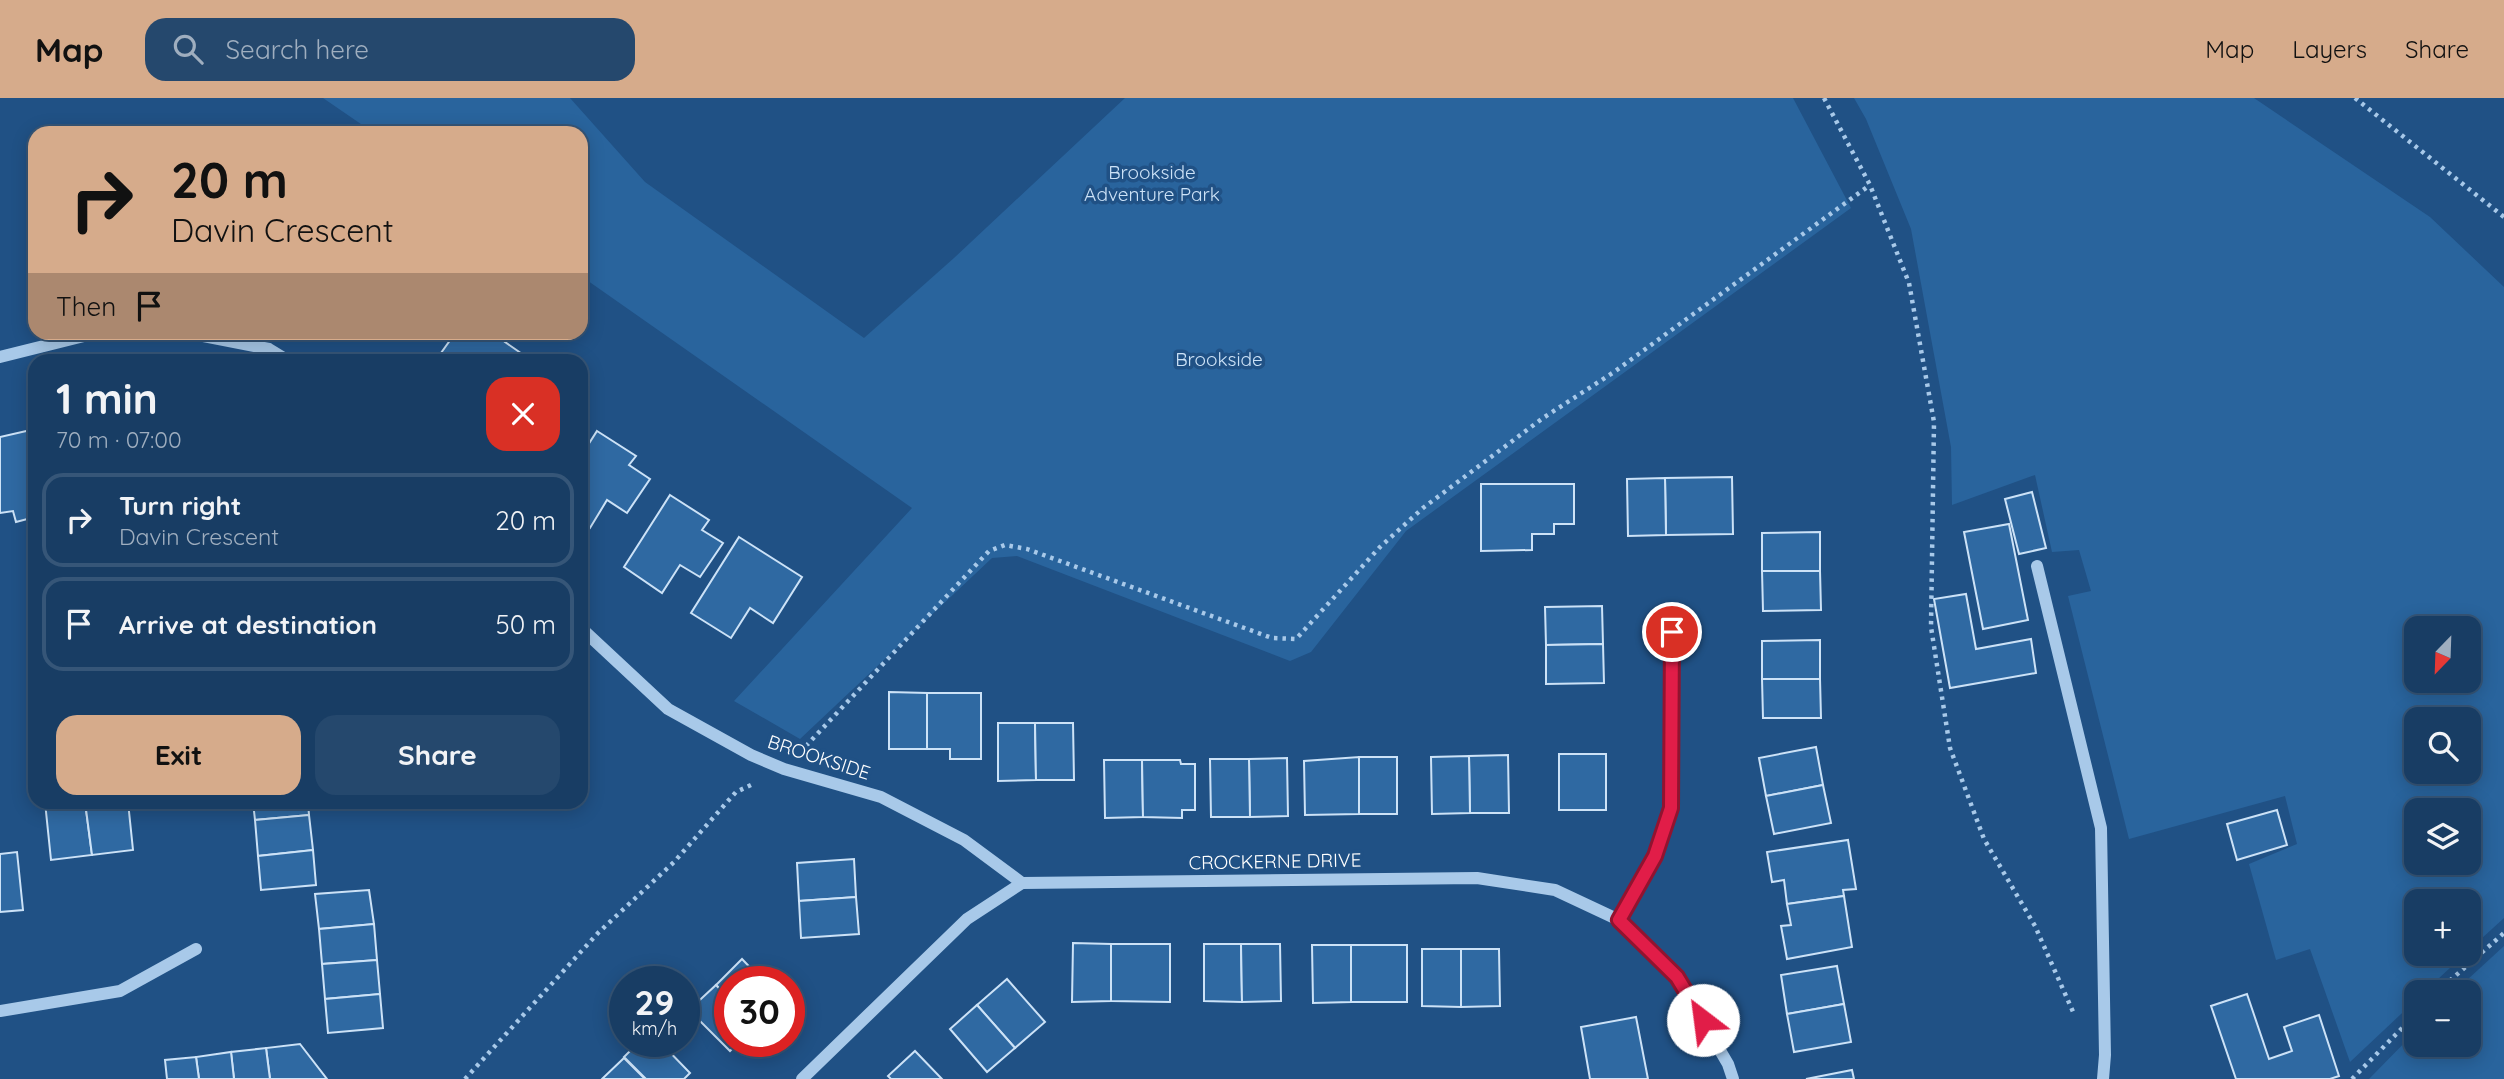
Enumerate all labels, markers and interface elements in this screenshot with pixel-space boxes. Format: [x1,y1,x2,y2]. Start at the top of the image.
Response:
search box [145,18,635,81]
text: Map [35,29,103,70]
icon: search [169,30,207,68]
text: Search here [225,33,369,66]
text: Map [2205,34,2254,64]
text: Layers [2292,34,2367,64]
text: Share [2405,34,2469,64]
text: 20 m [171,149,288,210]
icon: right [56,154,147,245]
park label: Brookside Adventure Park [1084,160,1220,206]
text: Davin Crescent [171,210,394,250]
icon: arrive [130,287,168,325]
text: Then [56,290,116,323]
park label: Brookside [1175,347,1263,371]
text: 1 min [56,372,158,425]
button: close [486,377,560,451]
text: 70 m · 07:00 [56,425,182,454]
text: Turn right [119,489,241,522]
icon: right [60,501,98,539]
text: 20 m [495,504,556,537]
text: Davin Crescent [119,522,279,551]
pin [1642,602,1702,662]
icon: arrive [60,605,98,643]
text: Arrive at destination [119,608,377,641]
text: 50 m [496,608,556,641]
icon: arrive [1653,613,1691,651]
north arrow [2404,616,2482,693]
map controls [2404,616,2481,1057]
button: search [2404,707,2481,784]
button: Exit [56,715,301,795]
button: Share [315,715,560,795]
street label: BROOKSIDE [765,729,873,785]
button: layers [2404,798,2481,875]
street label: CROCKERNE DRIVE [1188,847,1362,875]
button: + [2404,889,2481,966]
speed limit sign: 30 [714,966,805,1057]
text: 29 [635,980,674,1024]
button: − [2404,980,2481,1057]
position arrow [1666,983,1740,1057]
text: km/h [632,1017,677,1040]

